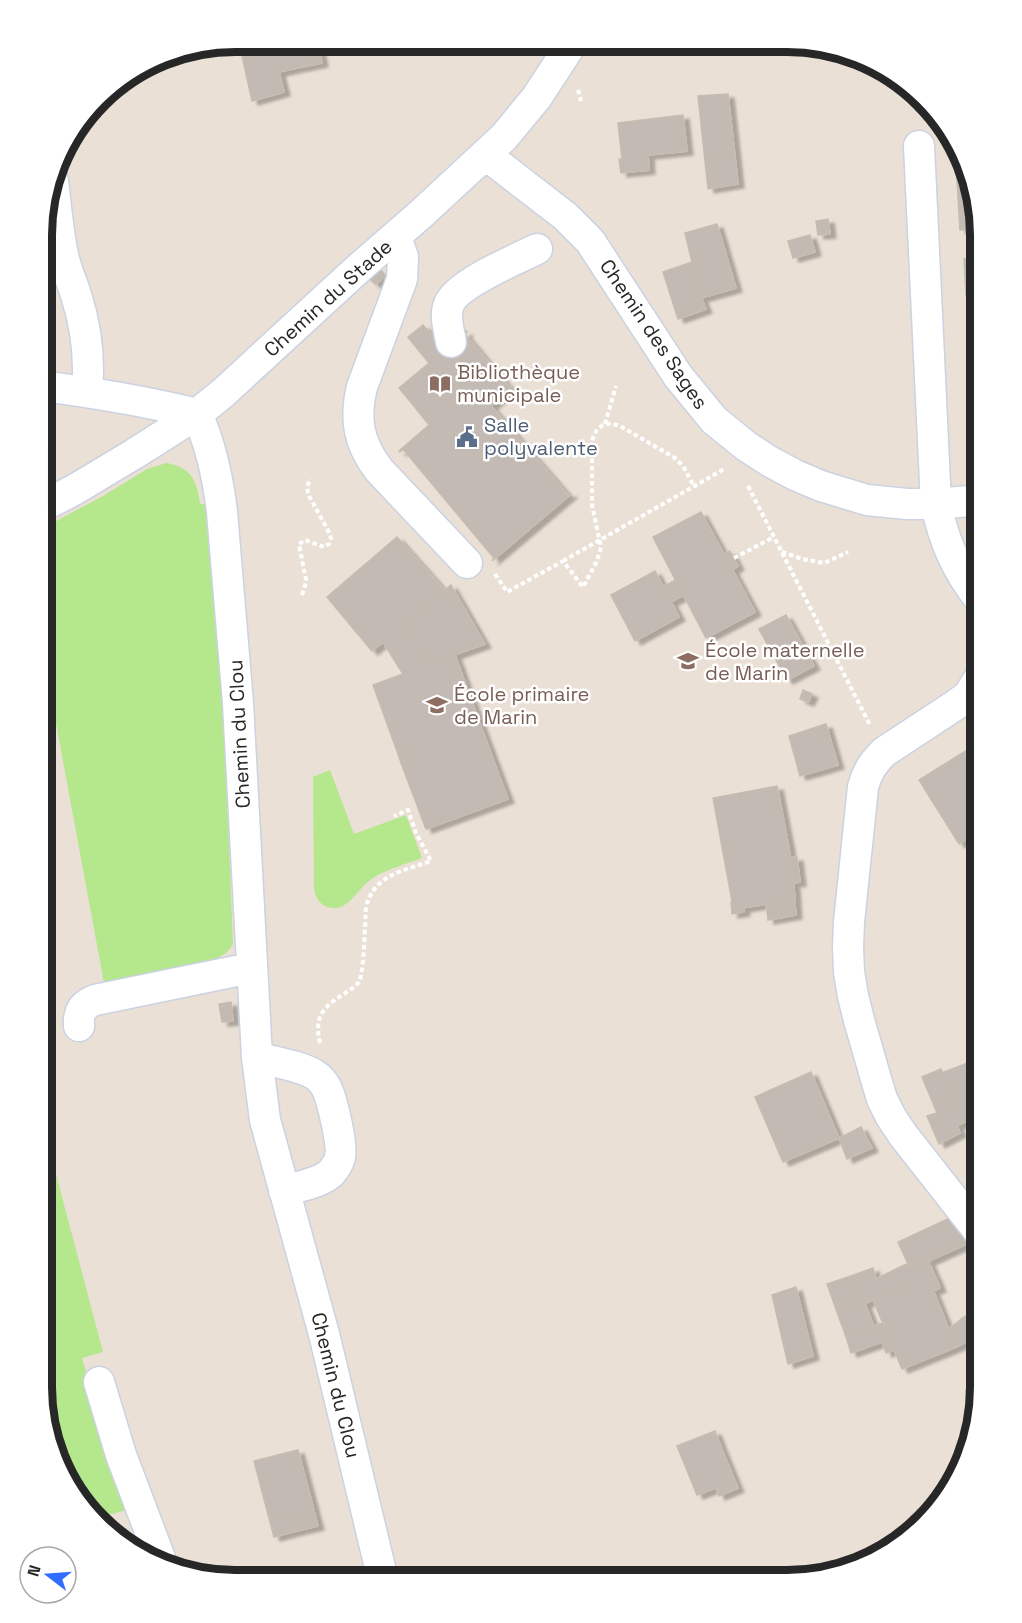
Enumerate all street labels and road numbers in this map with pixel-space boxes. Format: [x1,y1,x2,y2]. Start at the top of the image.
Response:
street label: Chemin du Stade [258,233,398,363]
street label: Chemin des Sages [594,254,714,414]
street label: Chemin du Clou [222,659,256,809]
street label: Chemin du Clou [305,1310,367,1460]

